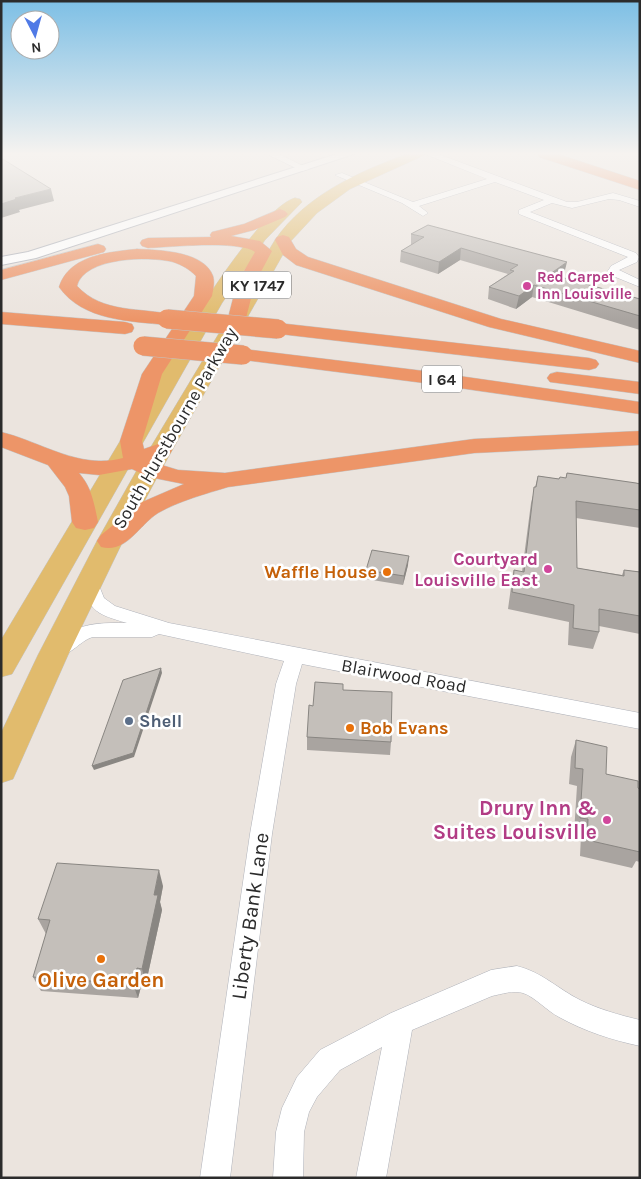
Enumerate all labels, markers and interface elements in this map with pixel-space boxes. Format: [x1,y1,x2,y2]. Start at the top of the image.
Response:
north arrow [10,10,60,60]
text: N [30,38,42,56]
place label: Red Carpet Inn Louisville [537,268,632,303]
road number: KY 1747 [223,272,291,298]
marker: Red Carpet Inn Louisville [521,280,533,292]
street label: South Hurstbourne Parkway [108,323,242,533]
road number: I 64 [422,366,462,392]
place label: Courtyard Louisville East [414,548,538,591]
place label: Waffle House [264,561,377,583]
marker: Courtyard Louisville East [542,563,554,575]
marker: Waffle House [381,566,393,578]
street label: Blairwood Road [340,654,468,698]
place label: Shell [139,710,182,732]
marker: Shell [123,715,135,727]
place label: Bob Evans [360,717,449,739]
marker: Bob Evans [344,722,356,734]
place label: Drury Inn & Suites Louisville [433,796,597,844]
marker: Drury Inn & Suites Louisville [601,814,613,826]
street label: Liberty Bank Lane [226,831,274,1001]
marker: Olive Garden [95,953,107,965]
place label: Olive Garden [38,968,164,992]

